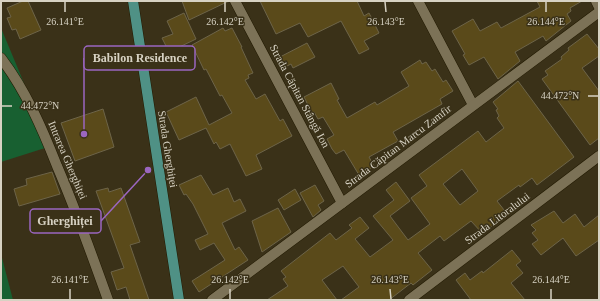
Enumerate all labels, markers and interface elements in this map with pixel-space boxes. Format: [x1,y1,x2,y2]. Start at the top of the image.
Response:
text: 26.141°E [46,16,84,27]
text: 26.142°E [206,16,244,27]
text: 26.143°E [367,16,405,27]
text: 26.144°E [527,16,565,27]
street label: Strada Căpitan Stângă Ion [268,42,333,150]
callout: Babilon Residence [84,46,195,70]
text: Babilon Residence [93,51,188,65]
text: 44.472°N [541,90,579,101]
text: 44.472°N [21,100,59,111]
street label: Strada Căpitan Marcu Zamfir [343,102,454,190]
street label: Strada Gherghiței [156,110,180,188]
street label: Intrarea Gherghiței [46,119,90,201]
street label: Strada Litoralului [462,190,532,246]
callout: Gherghiței [30,209,101,233]
text: Gherghiței [37,214,93,229]
text: 26.141°E [51,274,89,285]
text: 26.142°E [211,274,249,285]
text: 26.143°E [371,274,409,285]
text: 26.144°E [532,274,570,285]

